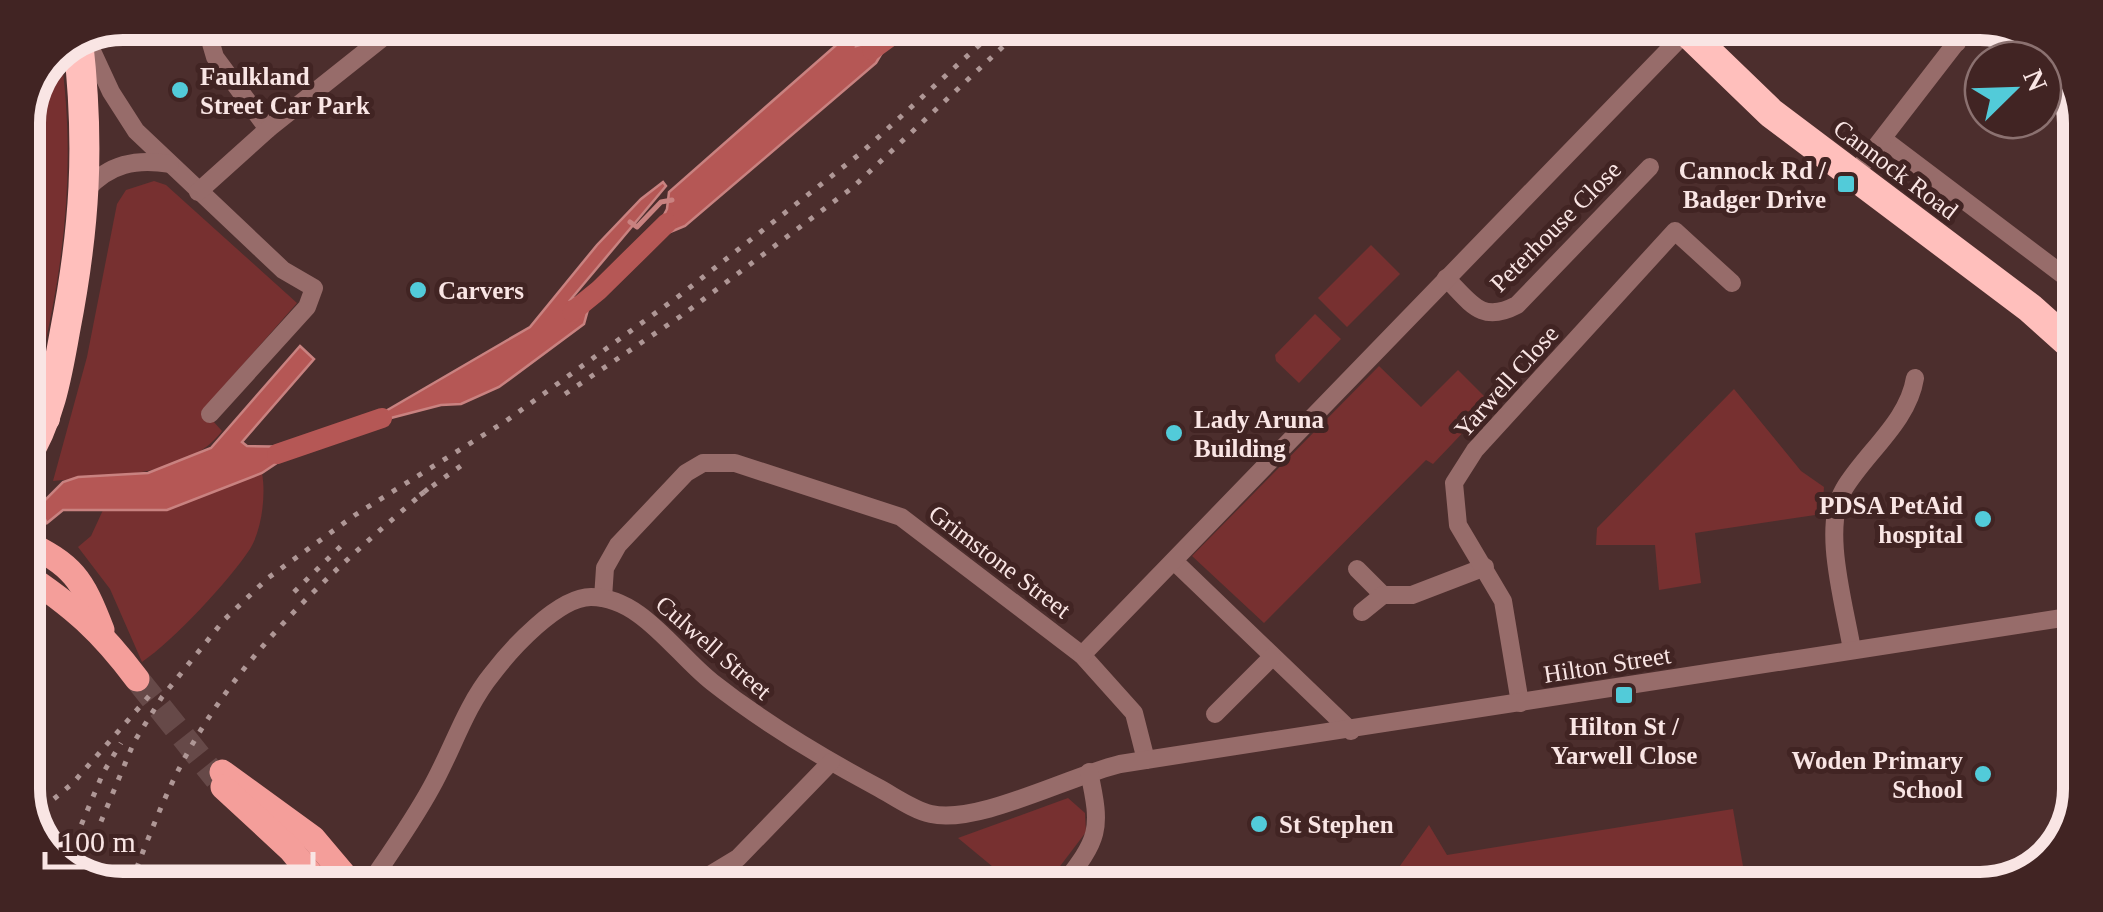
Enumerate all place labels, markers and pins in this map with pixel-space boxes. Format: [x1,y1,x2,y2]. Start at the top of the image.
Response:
place label: Faulkland Street Car Park [200,63,370,119]
marker: Faulkland Street Car Park [169,79,191,101]
place label: Cannock Rd / Badger Drive [1679,157,1827,213]
marker: Cannock Rd / Badger Drive [1835,173,1857,195]
place label: Carvers [438,277,524,304]
marker: Carvers [407,279,429,301]
place label: Lady Aruna Building [1194,406,1324,462]
marker: Lady Aruna Building [1163,422,1185,444]
place label: PDSA PetAid hospital [1819,492,1963,548]
marker: PDSA PetAid hospital [1972,508,1994,530]
marker: Hilton St / Yarwell Close [1613,684,1635,706]
place label: Hilton St / Yarwell Close [1551,713,1697,769]
place label: Woden Primary School [1791,747,1963,803]
marker: Woden Primary School [1972,763,1994,785]
place label: St Stephen [1279,811,1394,838]
marker: St Stephen [1248,813,1270,835]

